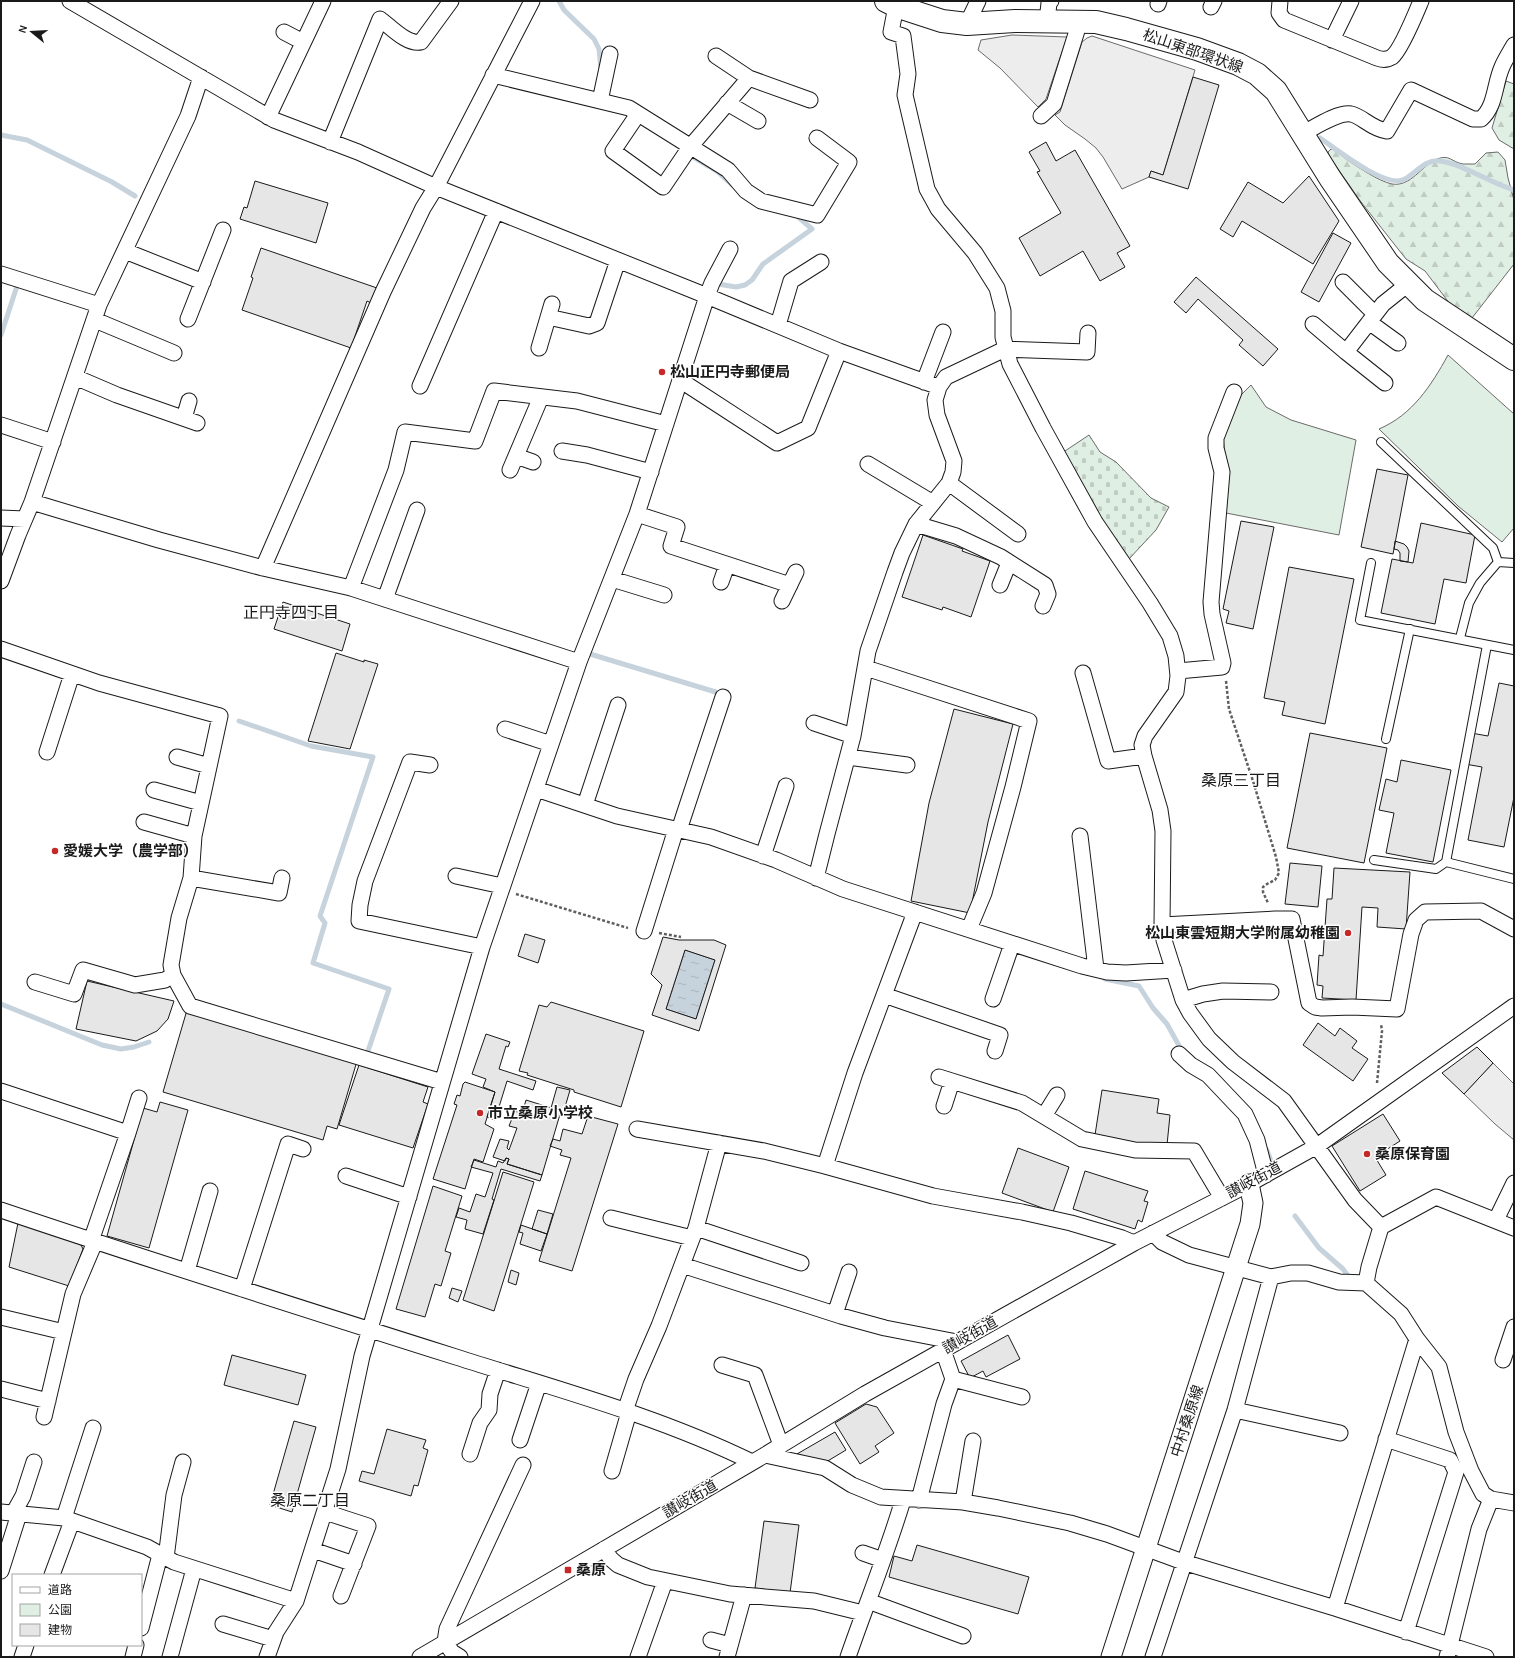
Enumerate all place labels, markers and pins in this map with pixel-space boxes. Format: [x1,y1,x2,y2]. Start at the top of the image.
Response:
place label: 松山正円寺郵便局 [670,363,790,381]
marker: 松山正円寺郵便局 [657,367,667,377]
place label: 愛媛大学（農学部） [63,842,198,860]
marker: 愛媛大学（農学部） [50,846,60,856]
place label: 松山東雲短期大学附属幼稚園 [1145,924,1340,942]
marker: 松山東雲短期大学附属幼稚園 [1343,928,1353,938]
place label: 市立桑原小学校 [488,1104,593,1122]
marker: 市立桑原小学校 [475,1108,485,1118]
place label: 桑原保育園 [1375,1145,1450,1163]
marker: 桑原保育園 [1362,1149,1372,1159]
place label: 桑原 [576,1561,606,1579]
marker: 桑原 [563,1565,573,1575]

